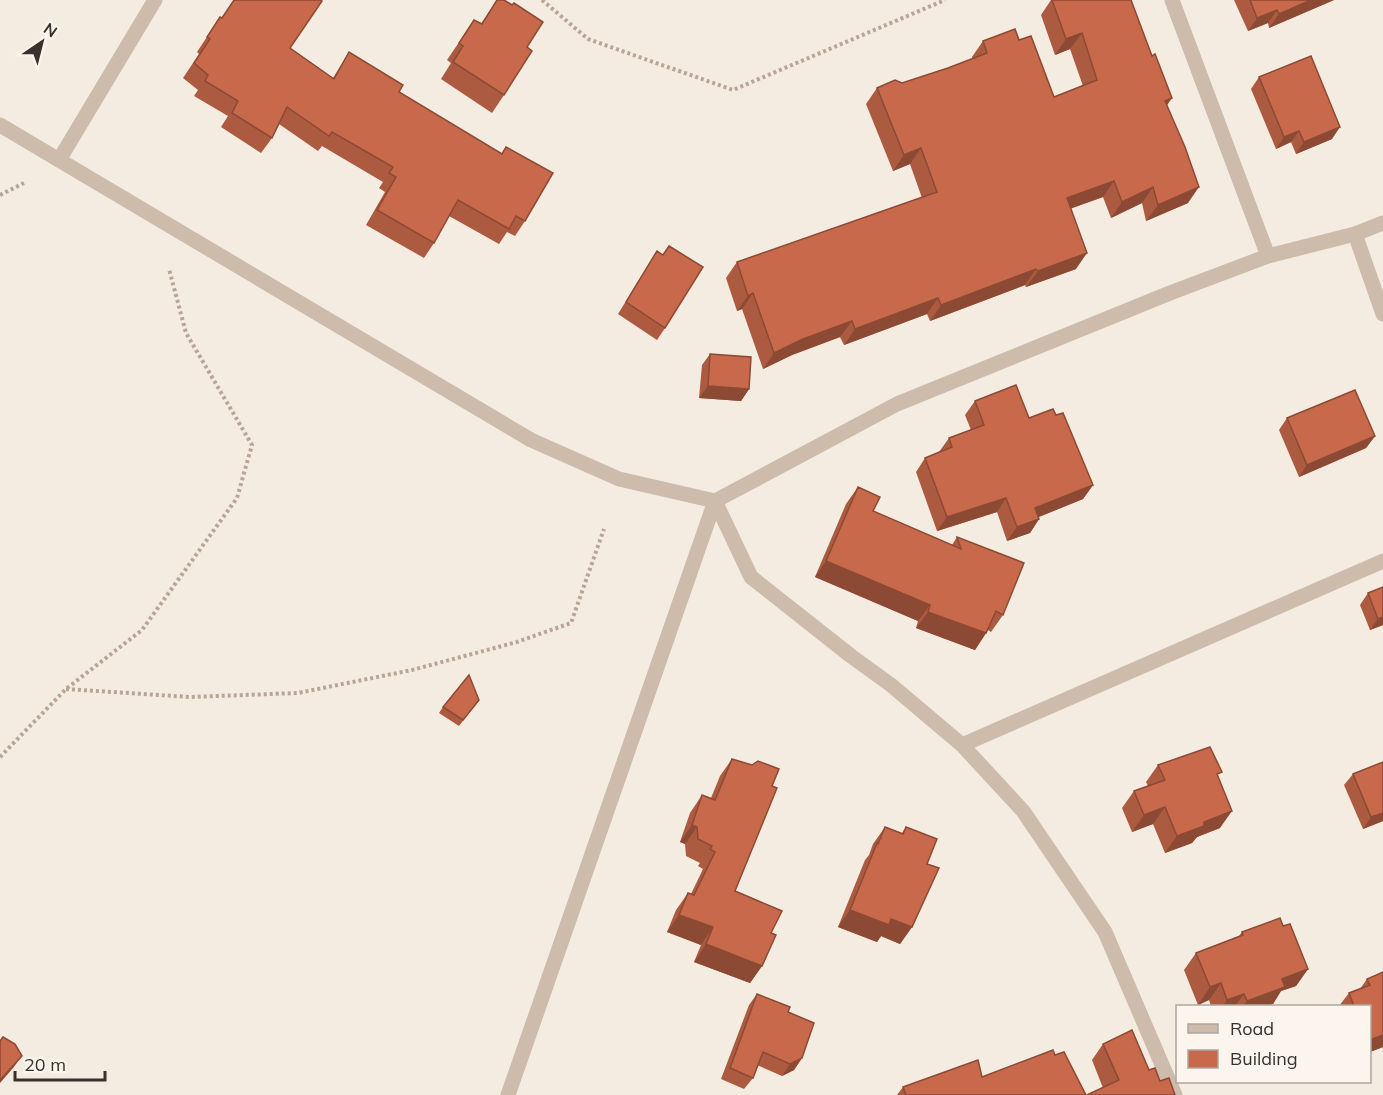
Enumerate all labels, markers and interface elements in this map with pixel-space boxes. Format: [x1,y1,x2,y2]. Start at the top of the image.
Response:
north arrow [12,12,72,72]
text: N [40,18,61,41]
legend [1176,1005,1371,1083]
text: Road [1230,1017,1274,1040]
scale bar [15,1044,105,1082]
text: Building [1230,1047,1298,1070]
text: 20 m [24,1053,66,1076]

